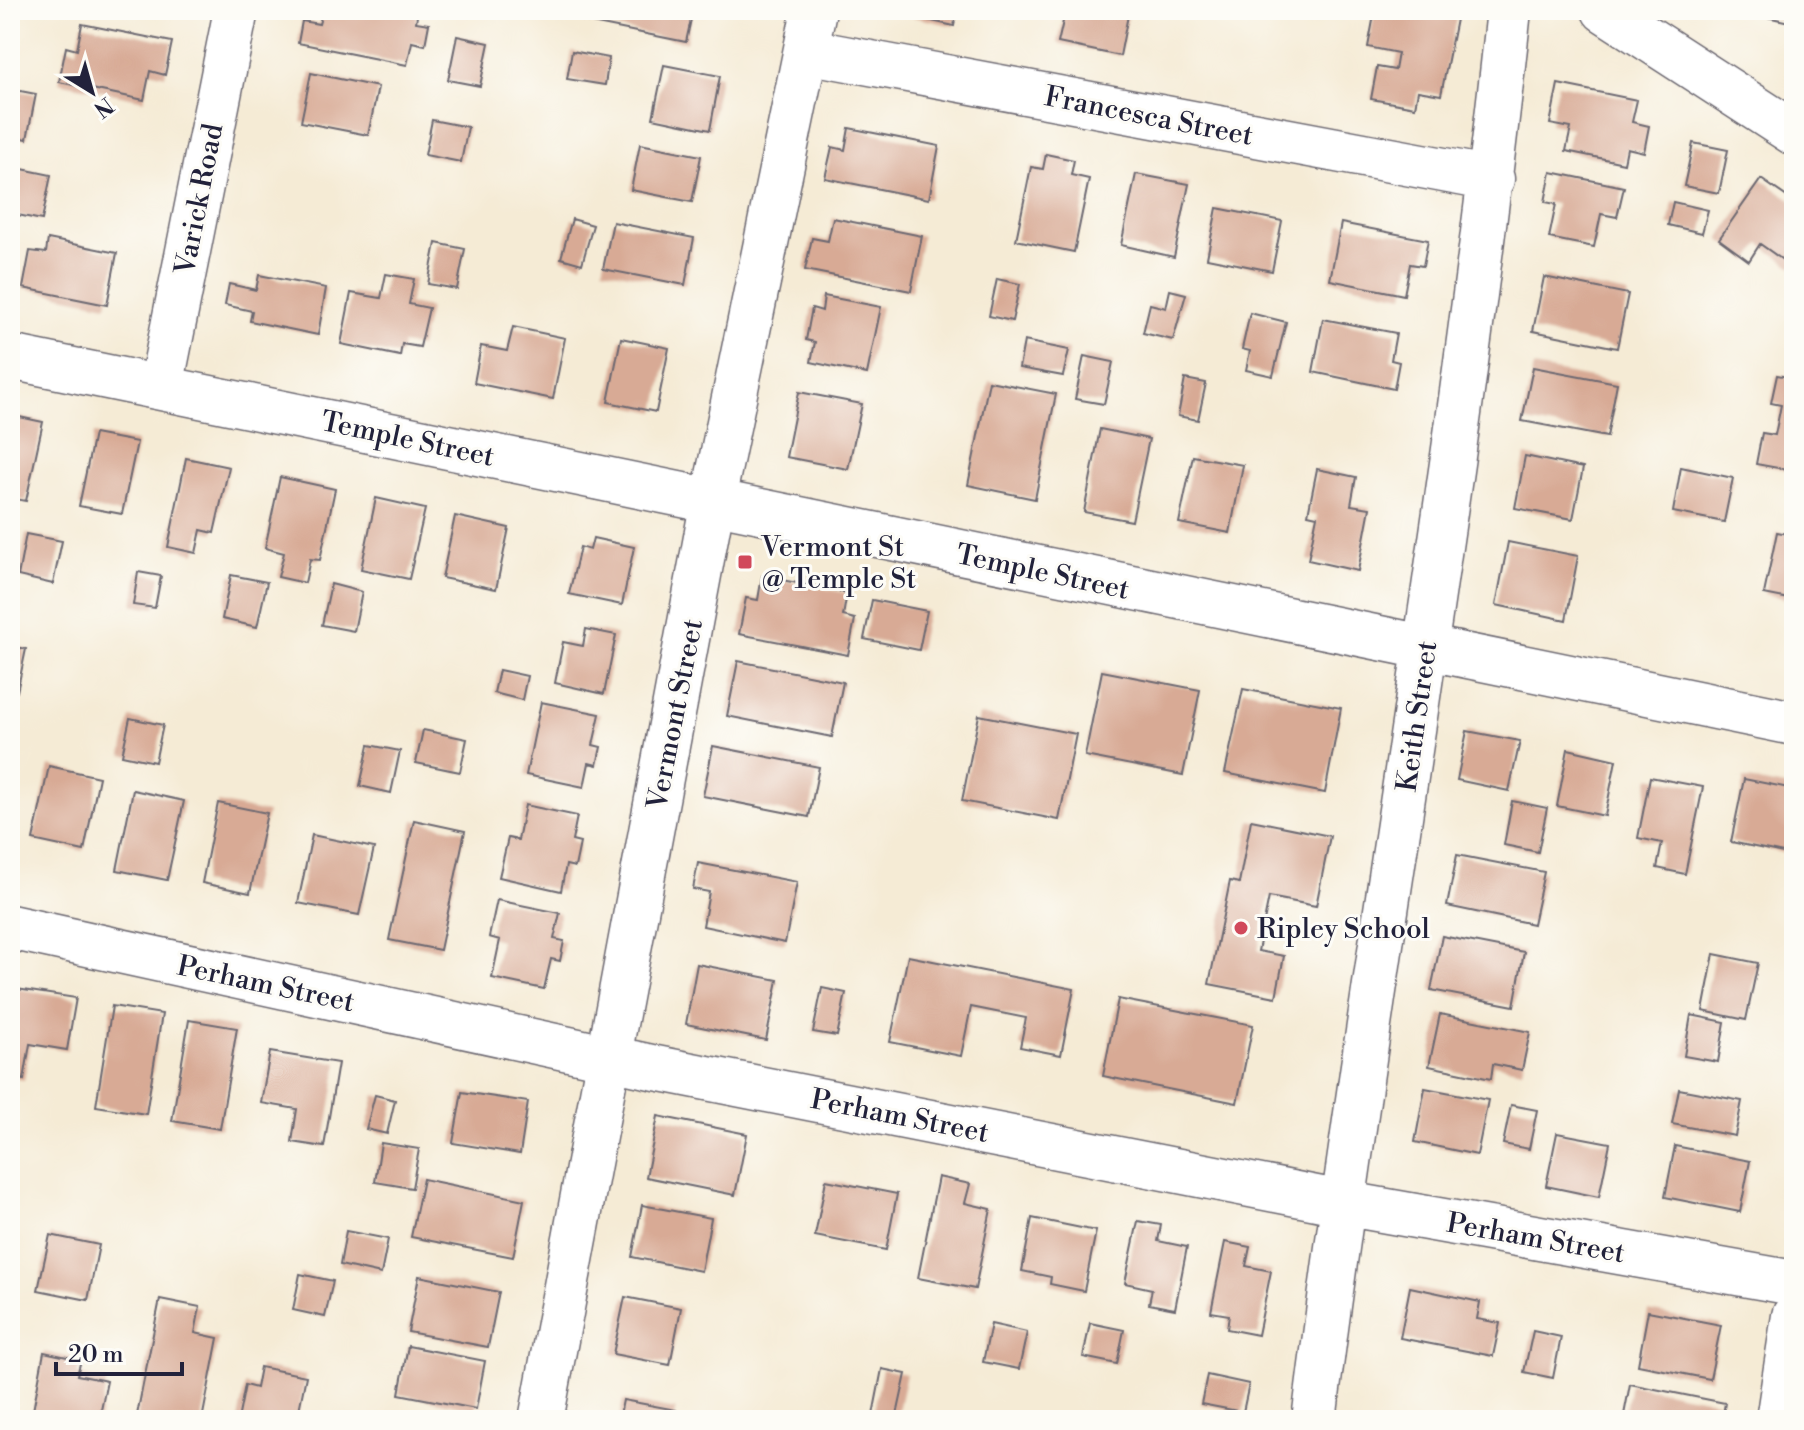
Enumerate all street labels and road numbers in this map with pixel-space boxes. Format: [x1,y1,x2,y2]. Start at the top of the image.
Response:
street label: Francesca Street [1042,79,1256,154]
street label: Varick Road [167,121,231,279]
street label: Temple Street [318,404,498,475]
street label: Temple Street [953,537,1133,608]
street label: Vermont Street [640,616,711,813]
street label: Keith Street [1390,638,1445,794]
street label: Perham Street [174,949,358,1020]
street label: Perham Street [808,1082,992,1151]
street label: Perham Street [1444,1206,1628,1271]

